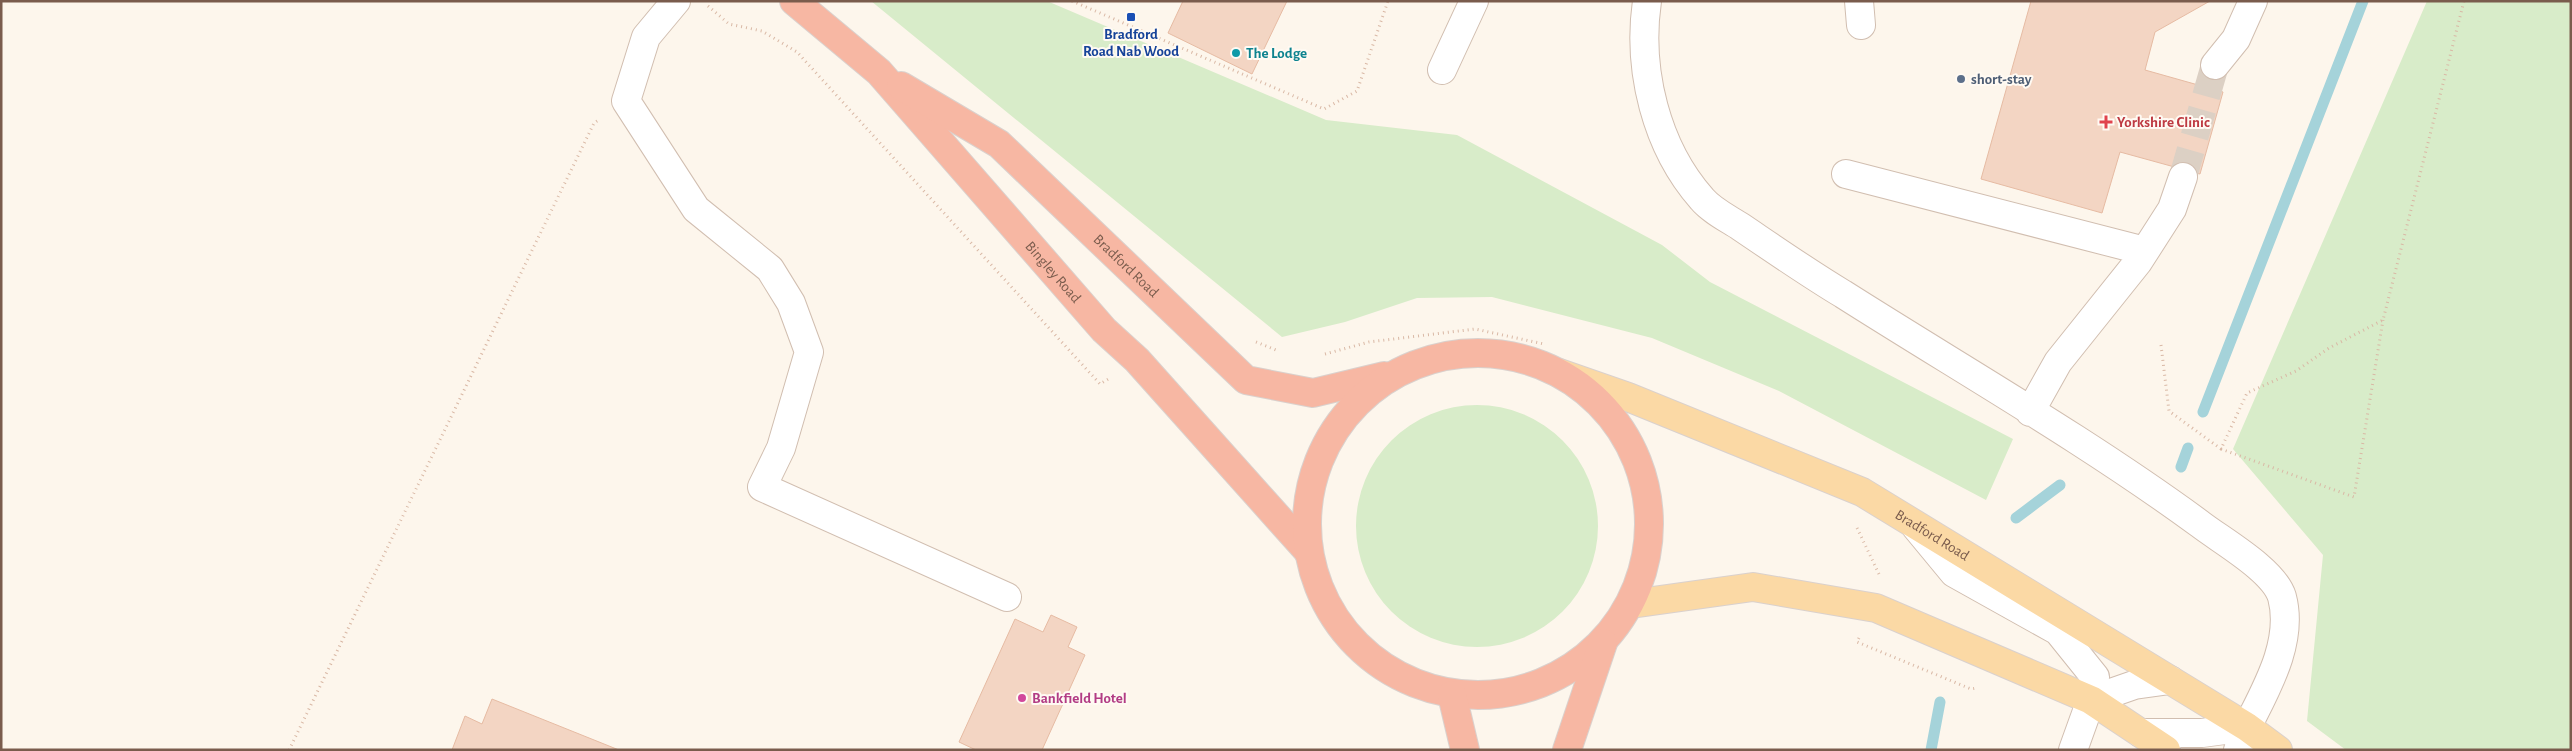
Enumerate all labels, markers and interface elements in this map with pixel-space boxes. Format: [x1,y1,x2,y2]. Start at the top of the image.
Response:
marker: Bradford Road Nab Wood [1125,11,1137,23]
place label: Bradford Road Nab Wood [1083,27,1179,59]
place label: The Lodge [1246,46,1307,61]
marker: The Lodge [1230,47,1242,59]
place label: short-stay [1971,72,2032,87]
marker: short-stay [1955,73,1967,85]
marker: Yorkshire Clinic [2099,115,2113,129]
place label: Yorkshire Clinic [2117,115,2210,130]
street label: Bradford Road [1091,232,1162,301]
street label: Bingley Road [1022,239,1084,306]
street label: Bradford Road [1892,507,1972,564]
place label: Bankfield Hotel [1032,691,1127,706]
marker: Bankfield Hotel [1016,692,1028,704]

